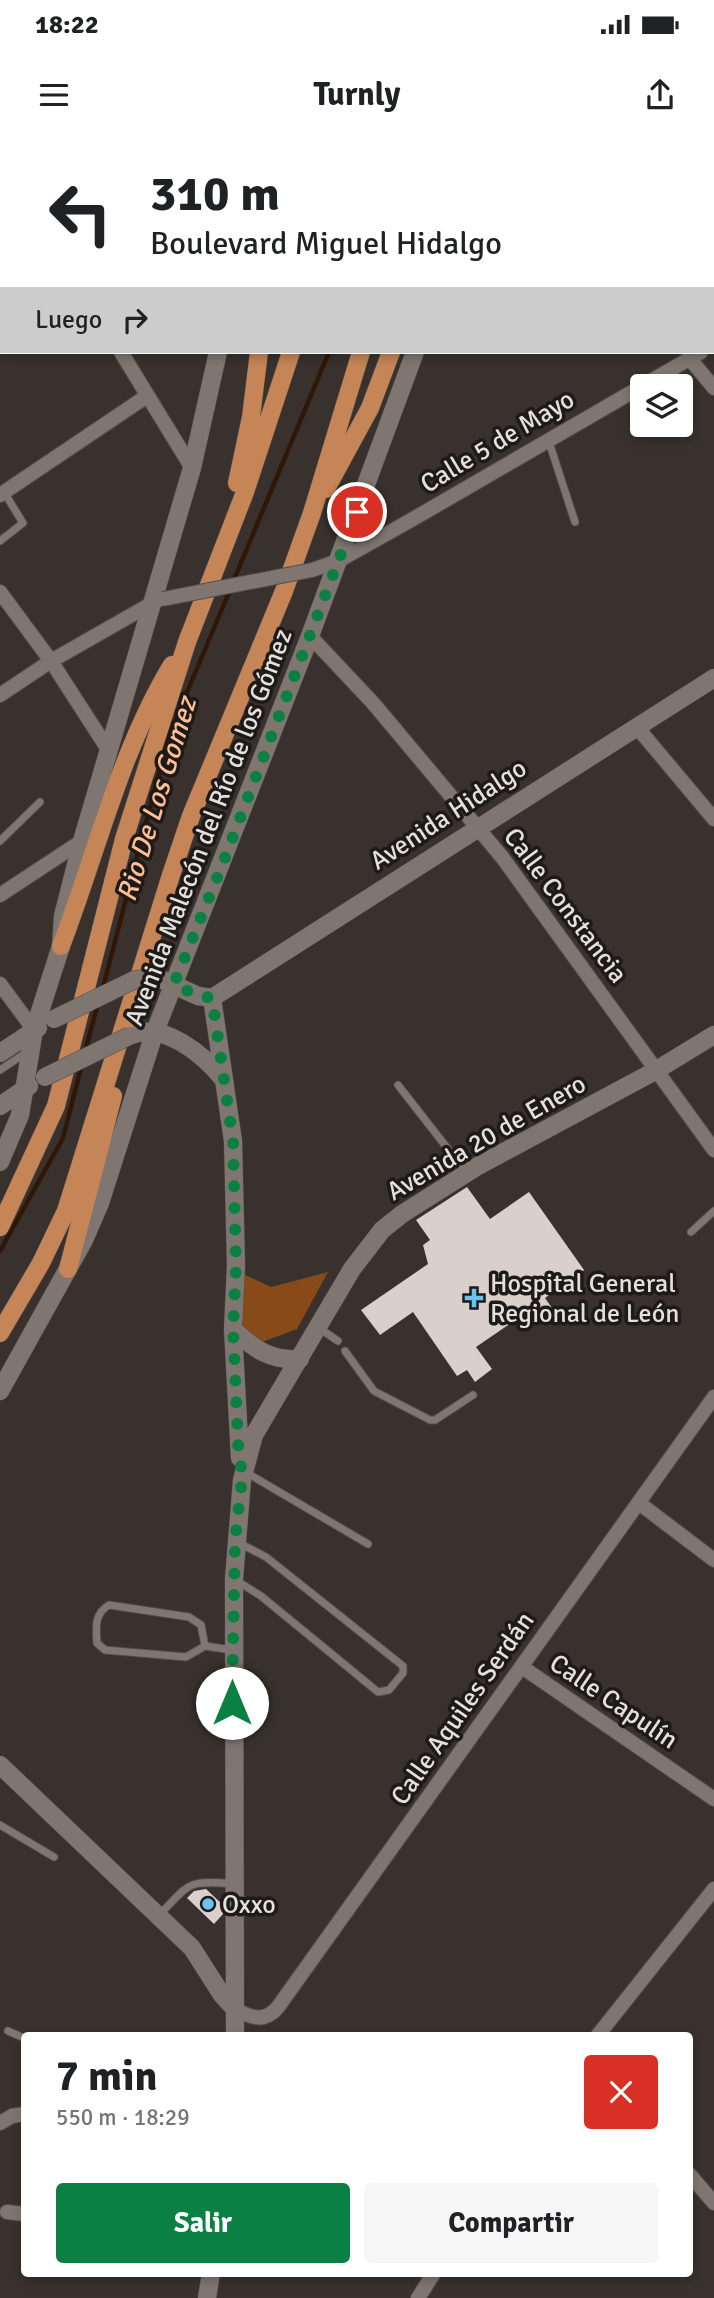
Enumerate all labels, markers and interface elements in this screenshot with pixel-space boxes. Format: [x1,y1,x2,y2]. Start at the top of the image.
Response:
text: 18:22 [35,9,99,41]
text: Turnly [314,75,400,114]
icon: menu [35,76,73,114]
icon: share [641,76,679,114]
text: 310 m [150,164,280,224]
icon: left [35,168,126,259]
text: Boulevard Miguel Hidalgo [150,224,502,263]
icon: right [116,301,154,339]
text: Luego [35,304,102,336]
map controls [630,374,693,437]
button: layers [630,374,693,437]
street label: Calle 5 de Mayo [415,383,580,500]
pin [327,482,387,542]
icon: arrive [338,493,376,531]
street label: Avenida Malecón del Río de los Gómez [118,625,300,1030]
water label: Rio De Los Gomez [110,691,205,905]
street label: Avenida Hidalgo [364,752,533,877]
street label: Calle Constancia [496,822,634,989]
street label: Avenida 20 de Enero [381,1068,592,1208]
place label: Hospital General Regional de León [490,1268,679,1330]
marker: Hospital General Regional de León [464,1288,484,1308]
street label: Calle Aquiles Serdán [384,1606,541,1811]
street label: Calle Capulín [543,1647,684,1756]
position arrow [195,1666,269,1740]
place label: Oxxo [222,1889,276,1921]
marker: Oxxo [200,1896,216,1912]
text: 7 min [56,2051,157,2102]
button: close [584,2055,658,2129]
text: 550 m · 18:29 [56,2103,190,2132]
button: Salir [56,2183,350,2263]
button: Compartir [364,2183,658,2263]

